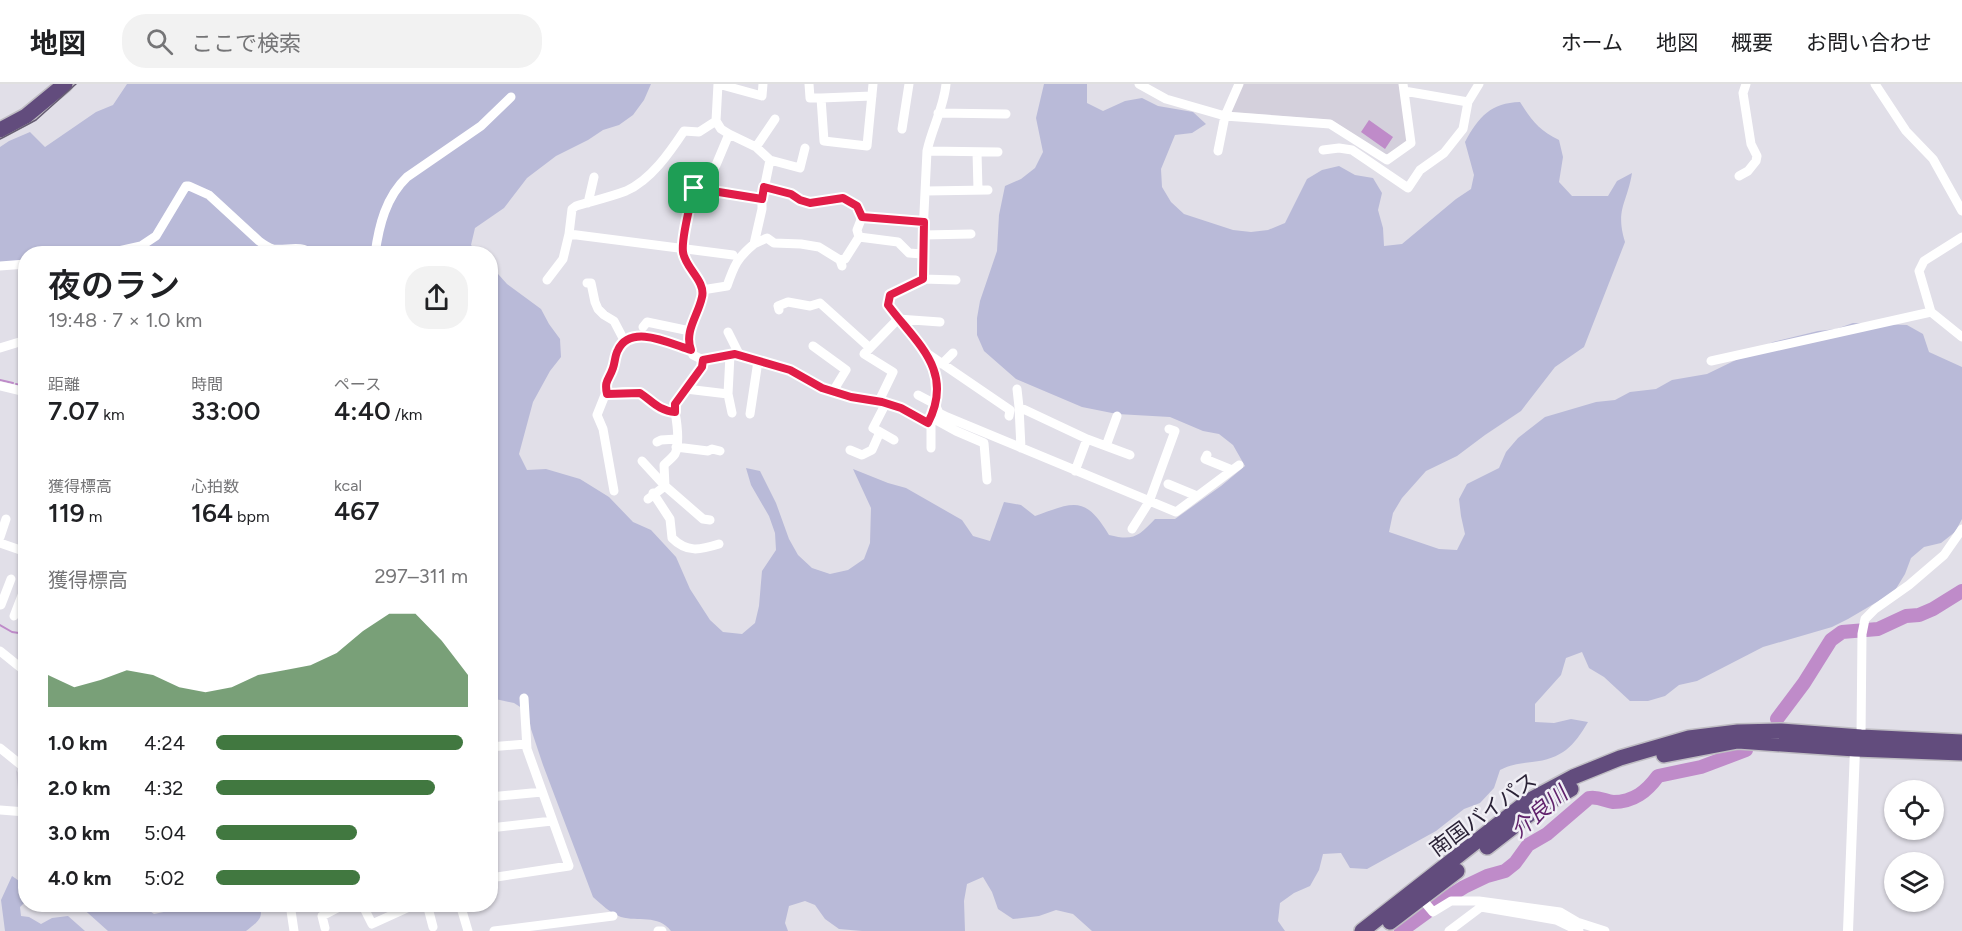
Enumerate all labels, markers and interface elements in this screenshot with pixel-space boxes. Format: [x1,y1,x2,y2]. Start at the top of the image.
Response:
search box [122,14,542,68]
icon: search [143,25,176,58]
text: 地図 [30,26,86,60]
text: ここで検索 [191,30,301,57]
text: ホーム [1561,30,1623,55]
text: 地図 [1656,30,1698,55]
text: 概要 [1731,30,1773,55]
text: お問い合わせ [1806,30,1932,55]
pin [668,162,719,213]
icon: arrive [677,171,710,204]
text: 夜のラン [48,266,180,305]
button: share [405,266,468,329]
text: 19:48 · 7 × 1.0 km [48,308,202,332]
text: 距離 [48,375,80,394]
text: 時間 [191,375,223,394]
text: ペース [334,375,381,394]
text: 7.07 [48,395,99,427]
text: 33:00 [191,395,261,427]
text: 4:40 [334,395,391,427]
text: km [99,405,125,424]
text: /km [391,405,422,424]
text: kcal [334,476,362,495]
text: 獲得標高 [48,477,112,496]
text: 心拍数 [191,477,239,496]
text: 467 [334,495,380,527]
text: 119 [48,497,85,529]
text: 164 [191,497,233,529]
text: m [85,507,102,526]
text: bpm [233,507,270,526]
text: 297–311 m [374,564,468,588]
text: 獲得標高 [48,568,128,592]
text: 1.0 km [48,731,107,755]
text: 4:24 [144,731,185,755]
street label: 南国バイパス [1425,767,1541,861]
text: 2.0 km [48,776,110,800]
text: 4:32 [144,776,184,800]
water label: 介良川 [1505,779,1574,844]
map controls [1884,780,1944,912]
button: locate [1884,780,1944,840]
text: 3.0 km [48,821,110,845]
text: 5:04 [144,821,186,845]
button: layers [1884,852,1944,912]
text: 4.0 km [48,866,112,890]
text: 5:02 [144,866,185,890]

